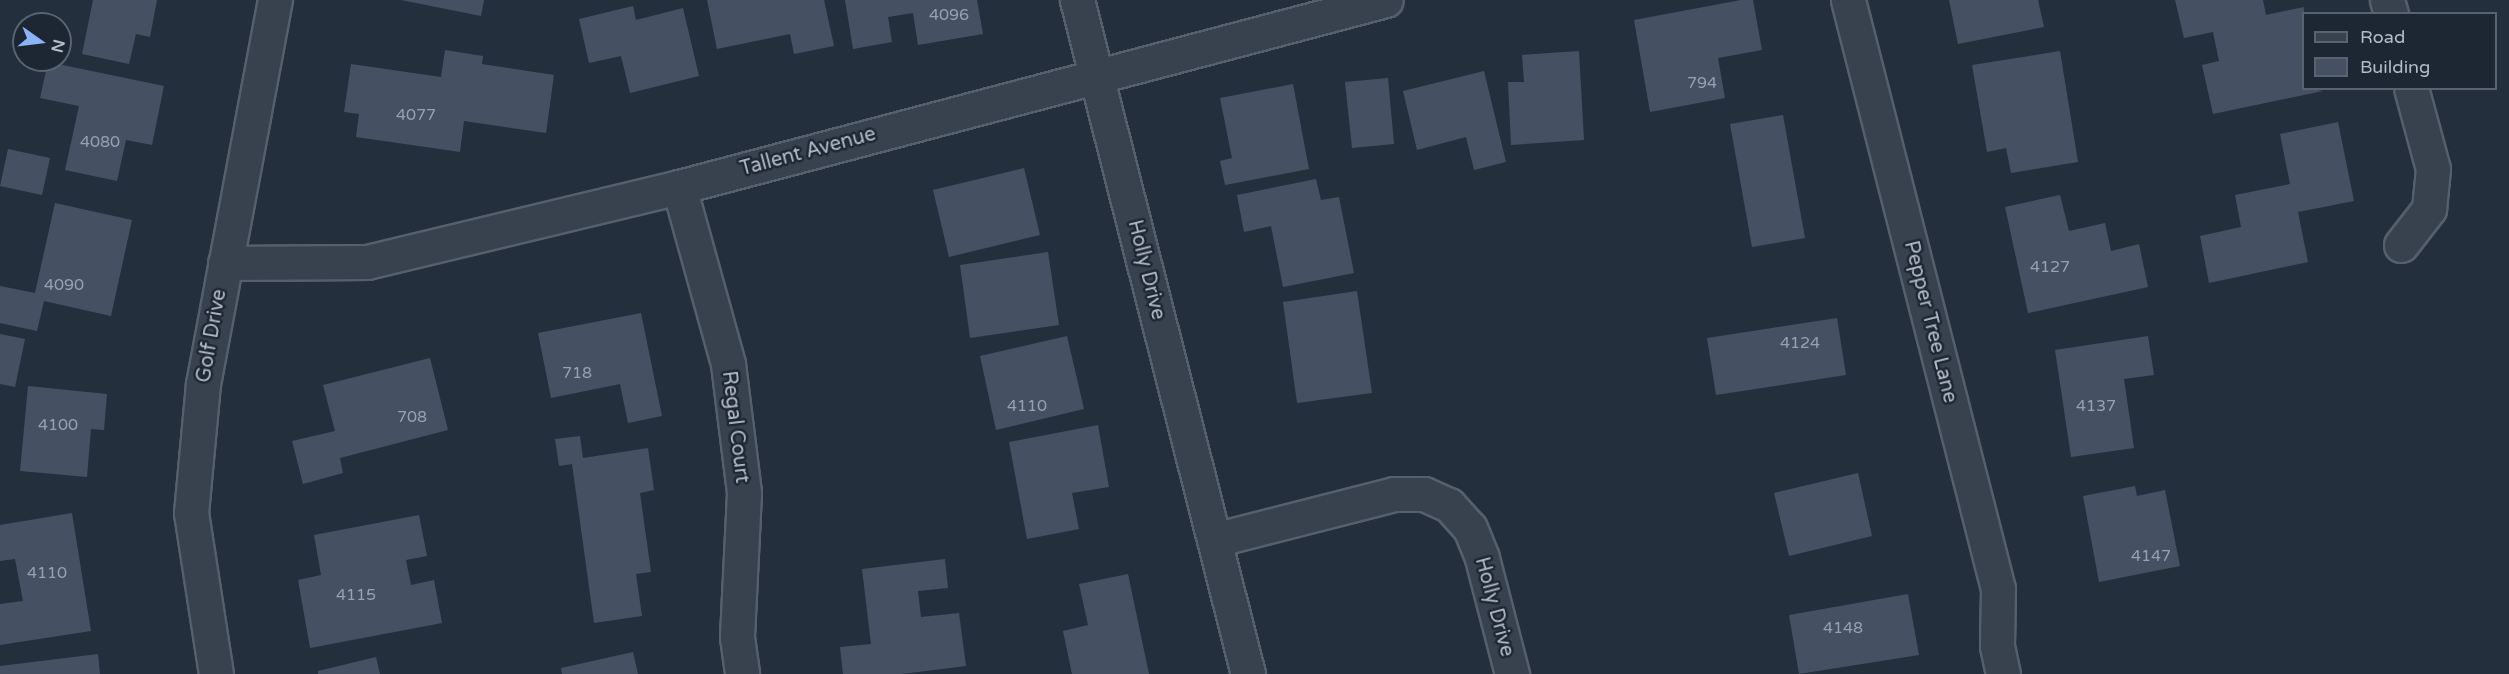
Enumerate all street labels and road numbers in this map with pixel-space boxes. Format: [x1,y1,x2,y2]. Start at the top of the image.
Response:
street label: Tallent Avenue [738,122,878,182]
street label: Holly Drive [1122,218,1170,322]
street label: Pepper Tree Lane [1898,238,1962,406]
street label: Golf Drive [192,287,232,385]
street label: Regal Court [716,370,754,484]
street label: Holly Drive [1469,555,1519,659]

